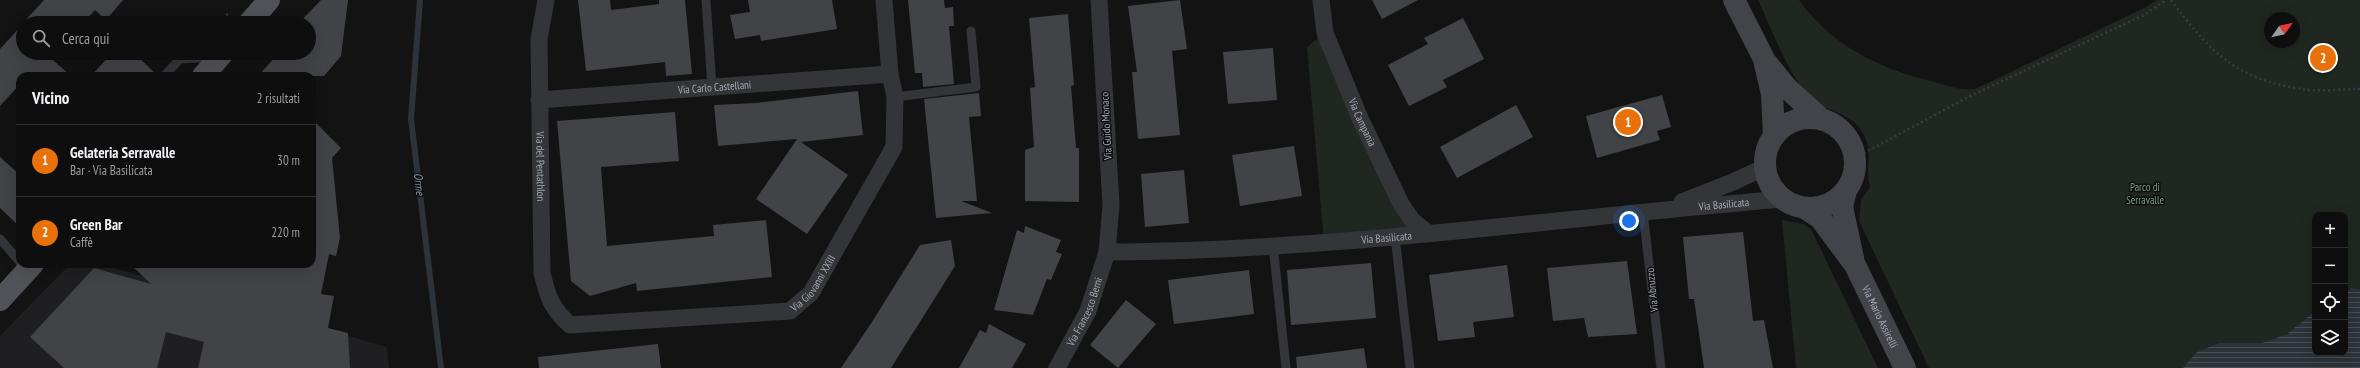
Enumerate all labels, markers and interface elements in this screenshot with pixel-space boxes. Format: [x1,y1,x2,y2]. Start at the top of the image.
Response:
north arrow [2264,12,2300,48]
search box [16,16,316,60]
icon: search [30,27,52,49]
text: Cerca qui [62,29,110,48]
pin: 2 [2310,43,2336,73]
street label: Via Carlo Castellani [676,77,752,97]
text: Vicino [32,87,69,109]
text: 2 risultati [257,90,300,107]
street label: Via Guido Monaco [1097,91,1115,161]
street label: Via Campania [1345,95,1379,149]
pin: 1 [1615,107,1641,137]
street label: Via del Pentathlon [533,130,548,202]
text: Gelateria Serravalle [70,143,176,162]
text: 1 [42,152,48,169]
text: 30 m [277,152,300,169]
text: Bar · Via Basilicata [70,162,153,179]
water label: Orme [411,172,428,197]
park label: Parco di Serravalle [2126,180,2164,207]
street label: Via Basilicata [1697,195,1750,214]
your location [1619,211,1639,231]
map controls [2312,212,2348,356]
button: + [2312,212,2348,248]
text: Green Bar [70,215,123,234]
text: 2 [42,224,48,241]
text: 220 m [271,224,300,241]
street label: Via Basilicata [1360,228,1412,247]
text: Caffè [70,234,93,251]
button: − [2312,248,2348,284]
street label: Via Giovanni XXIII [787,252,838,315]
street label: Via Abruzzo [1643,267,1661,314]
street label: Via Francesco Berni [1063,275,1105,349]
street label: Via Mario Assirelli [1858,282,1901,350]
button: locate [2312,284,2348,320]
button: layers [2312,320,2348,356]

